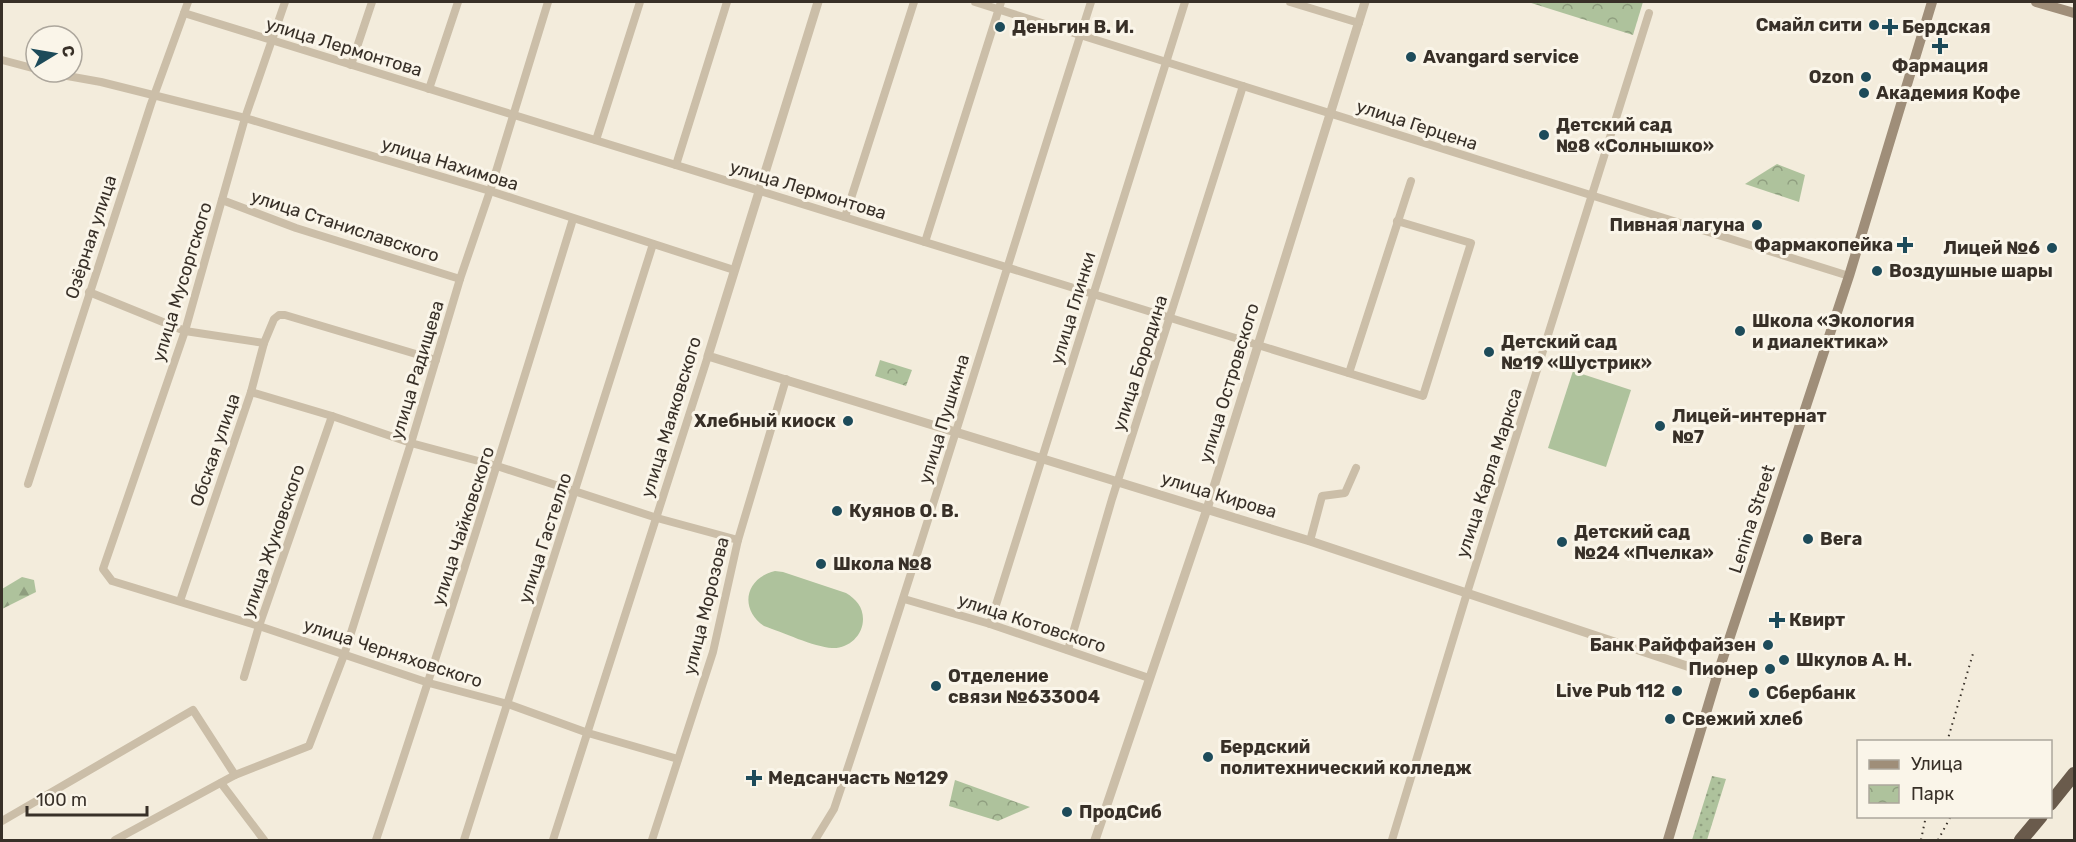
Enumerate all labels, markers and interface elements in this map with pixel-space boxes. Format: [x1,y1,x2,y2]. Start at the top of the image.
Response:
street label: улица Лермонтова [263,13,425,81]
place label: Смайл сити [1756,14,1862,36]
place label: Деньгин В. И. [1012,16,1134,38]
place label: Бердская [1902,16,1991,38]
marker: Смайл сити [1867,18,1881,32]
marker: Деньгин В. И. [993,20,1007,34]
marker: Бердская [1883,20,1897,34]
north arrow [24,24,84,84]
marker: Фармация [1933,39,1947,53]
text: С [58,44,79,59]
place label: Avangard service [1423,46,1579,68]
marker: Avangard service [1404,50,1418,64]
place label: Фармация [1892,55,1988,77]
place label: Ozon [1809,66,1854,88]
marker: Ozon [1859,70,1873,84]
place label: Академия Кофе [1876,82,2021,104]
marker: Академия Кофе [1857,86,1871,100]
street label: улица Герцена [1354,95,1480,155]
place label: Детский сад №8 «Солнышко» [1556,114,1714,157]
marker: Детский сад №8 «Солнышко» [1537,128,1551,142]
street label: улица Нахимова [379,133,521,195]
street label: улица Лермонтова [727,156,889,224]
street label: Озёрная улица [61,172,121,302]
street label: улица Станиславского [248,185,442,267]
street label: улица Мусоргского [147,199,217,365]
place label: Пивная лагуна [1609,214,1745,236]
marker: Пивная лагуна [1750,218,1764,232]
place label: Фармакопейка [1754,234,1893,256]
place label: Лицей №6 [1943,237,2040,259]
marker: Фармакопейка [1898,238,1912,252]
marker: Лицей №6 [2045,241,2059,255]
street label: улица Глинки [1045,249,1101,367]
place label: Воздушные шары [1889,260,2053,282]
marker: Воздушные шары [1870,264,1884,278]
street label: улица Бородина [1108,292,1172,434]
street label: улица Радищева [385,298,449,442]
street label: улица Островского [1194,300,1264,466]
place label: Школа «Экология и диалектика» [1752,310,1915,353]
marker: Школа «Экология и диалектика» [1733,324,1747,338]
place label: Детский сад №19 «Шустрик» [1501,331,1652,374]
street label: улица Маяковского [636,334,706,500]
marker: Детский сад №19 «Шустрик» [1482,345,1496,359]
street label: улица Пушкина [914,351,974,487]
street label: улица Карла Маркса [1451,385,1527,561]
street label: Обская улица [185,391,245,509]
place label: Лицей-интернат №7 [1672,405,1827,448]
place label: Хлебный киоск [694,410,836,432]
marker: Хлебный киоск [841,414,855,428]
marker: Лицей-интернат №7 [1653,419,1667,433]
street label: улица Чайковского [427,444,499,608]
street label: улица Жуковского [236,461,310,621]
street label: Lenina Street [1724,462,1780,576]
street label: улица Кирова [1159,467,1279,523]
street label: улица Гастелло [514,470,576,606]
place label: Куянов О. В. [849,500,959,522]
marker: Куянов О. В. [830,504,844,518]
place label: Детский сад №24 «Пчелка» [1574,521,1714,564]
place label: Вега [1820,528,1862,550]
marker: Вега [1801,532,1815,546]
street label: улица Морозова [678,535,734,677]
marker: Детский сад №24 «Пчелка» [1555,535,1569,549]
place label: Школа №8 [833,553,932,575]
marker: Школа №8 [814,557,828,571]
street label: улица Котовского [955,589,1109,657]
place label: Квирт [1789,609,1845,631]
marker: Квирт [1770,613,1784,627]
street label: улица Черняховского [301,614,485,692]
place label: Банк Райффайзен [1590,634,1756,656]
marker: Банк Райффайзен [1761,638,1775,652]
place label: Шкулов А. Н. [1796,649,1912,671]
marker: Шкулов А. Н. [1777,653,1791,667]
place label: Пионер [1689,658,1758,680]
marker: Пионер [1763,662,1777,676]
place label: Отделение связи №633004 [948,665,1100,708]
marker: Отделение связи №633004 [929,679,943,693]
place label: Live Pub 112 [1556,680,1665,702]
place label: Сбербанк [1766,682,1856,704]
marker: Live Pub 112 [1670,684,1684,698]
marker: Сбербанк [1747,686,1761,700]
place label: Свежий хлеб [1682,708,1803,730]
marker: Свежий хлеб [1663,712,1677,726]
place label: Бердский политехнический колледж [1220,736,1472,779]
legend [1857,740,2052,818]
marker: Бердский политехнический колледж [1201,750,1215,764]
text: Улица [1911,753,1963,775]
place label: Медсанчасть №129 [768,767,948,789]
marker: Медсанчасть №129 [745,769,763,787]
scale bar [27,779,147,817]
text: Парк [1911,783,1955,805]
text: 100 m [36,789,87,811]
place label: ПродСиб [1079,801,1162,823]
marker: ПродСиб [1060,805,1074,819]

